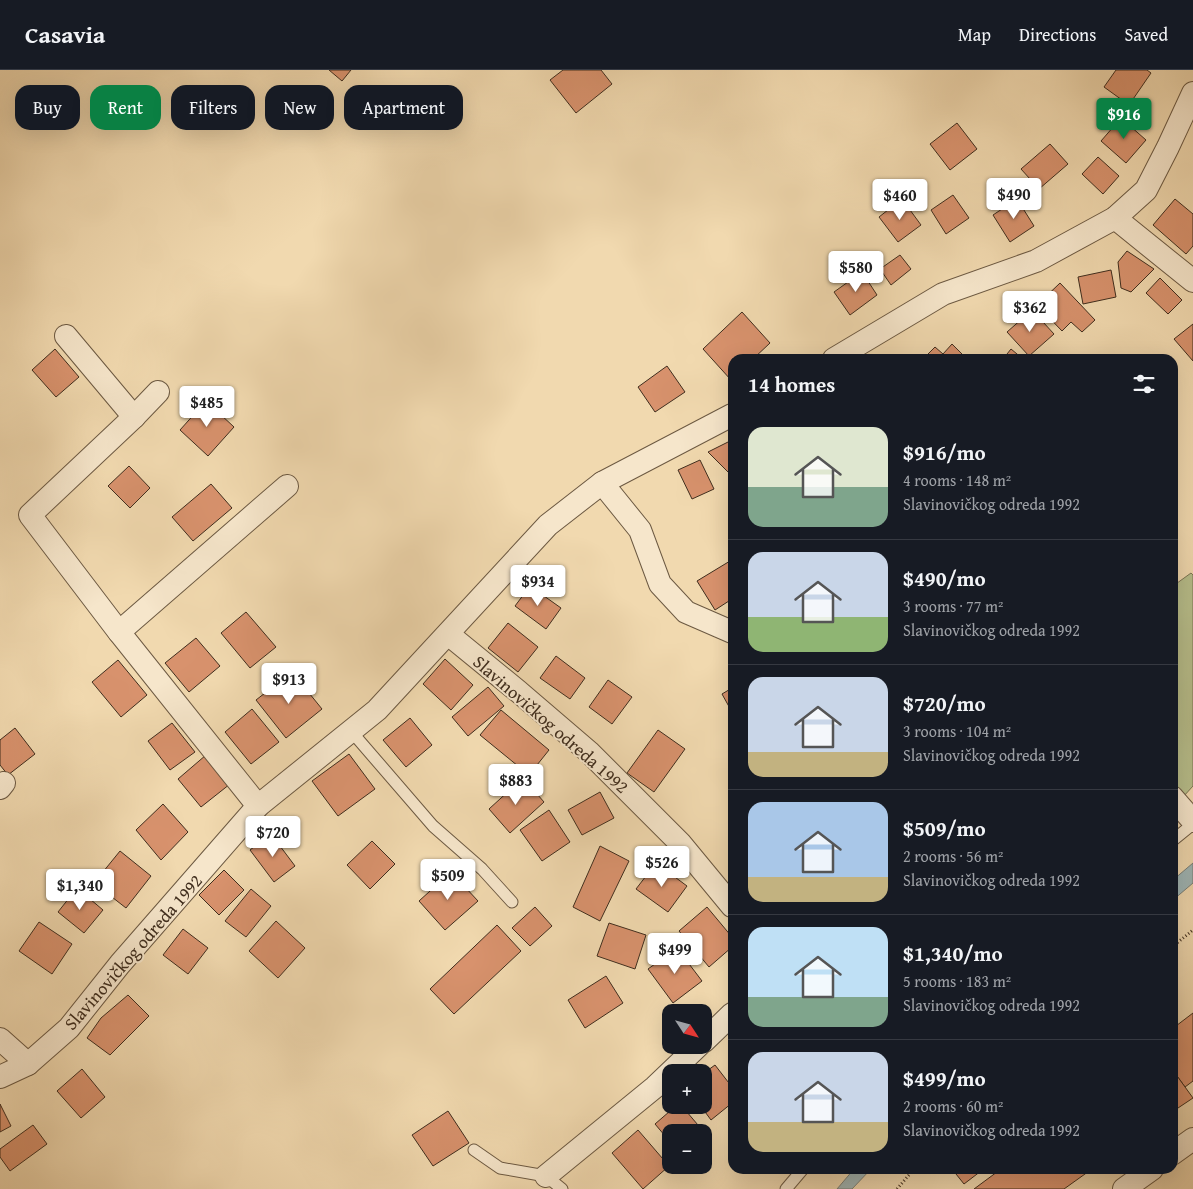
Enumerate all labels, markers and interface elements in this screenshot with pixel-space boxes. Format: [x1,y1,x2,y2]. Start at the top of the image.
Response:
text: Casavia [25,17,105,52]
text: Map [958,21,991,48]
text: Directions [1019,21,1096,48]
text: Saved [1124,21,1168,48]
chip: Buy [15,85,80,130]
chip: Rent [90,85,161,130]
chip: Filters [171,85,255,130]
chip: New [265,85,334,130]
chip: Apartment [344,85,463,130]
pin: $916 [1094,98,1154,140]
text: $916 [1107,102,1141,126]
pin: $460 [870,178,930,221]
pin: $490 [984,178,1044,220]
text: $490 [997,182,1031,206]
text: $460 [883,183,917,207]
pin: $580 [826,250,886,293]
text: $580 [839,255,873,279]
pin: $362 [1000,290,1060,333]
text: $362 [1013,295,1047,319]
text: 14 homes [748,369,835,400]
icon: filters [1130,370,1158,398]
pin: $485 [177,386,237,428]
text: $485 [190,390,224,414]
text: $916/mo [903,437,986,468]
icon: home [788,447,848,507]
text: 4 rooms · 148 m² [903,468,1011,492]
text: Slavinovičkog odreda 1992 [903,492,1080,516]
text: $490/mo [903,563,986,594]
pin: $934 [508,564,568,607]
text: $934 [521,569,555,593]
icon: home [788,572,848,632]
text: 3 rooms · 77 m² [903,594,1003,618]
text: Slavinovičkog odreda 1992 [903,618,1080,642]
street label: Slavinovičkog odreda 1992 [467,649,635,799]
pin: $913 [259,662,319,705]
text: $913 [272,667,306,691]
text: $720/mo [903,688,986,719]
icon: home [788,697,848,757]
text: 3 rooms · 104 m² [903,719,1011,743]
text: Slavinovičkog odreda 1992 [903,743,1080,767]
pin: $883 [486,764,546,806]
text: $883 [499,768,533,792]
text: $509/mo [903,813,986,844]
pin: $720 [243,816,303,858]
text: $720 [256,820,290,844]
icon: home [788,822,848,882]
text: 2 rooms · 56 m² [903,844,1003,868]
pin: $526 [632,846,692,888]
text: $526 [645,850,679,874]
pin: $509 [418,858,478,901]
text: $509 [431,863,465,887]
pin: $1,340 [39,868,121,911]
street label: Slavinovičkog odreda 1992 [58,868,208,1036]
text: Slavinovičkog odreda 1992 [903,868,1080,892]
text: $1,340 [57,873,103,897]
pin: $499 [645,932,705,975]
text: $499 [658,937,692,961]
text: $1,340/mo [903,938,1003,969]
icon: home [788,947,848,1007]
text: 5 rooms · 183 m² [903,969,1011,993]
text: Slavinovičkog odreda 1992 [903,993,1080,1017]
north arrow [662,1004,712,1054]
map controls [662,1004,712,1174]
text: $499/mo [903,1063,986,1094]
button: + [662,1064,712,1114]
icon: home [788,1072,848,1132]
text: 2 rooms · 60 m² [903,1094,1003,1118]
text: Slavinovičkog odreda 1992 [903,1118,1080,1142]
button: − [662,1124,712,1174]

